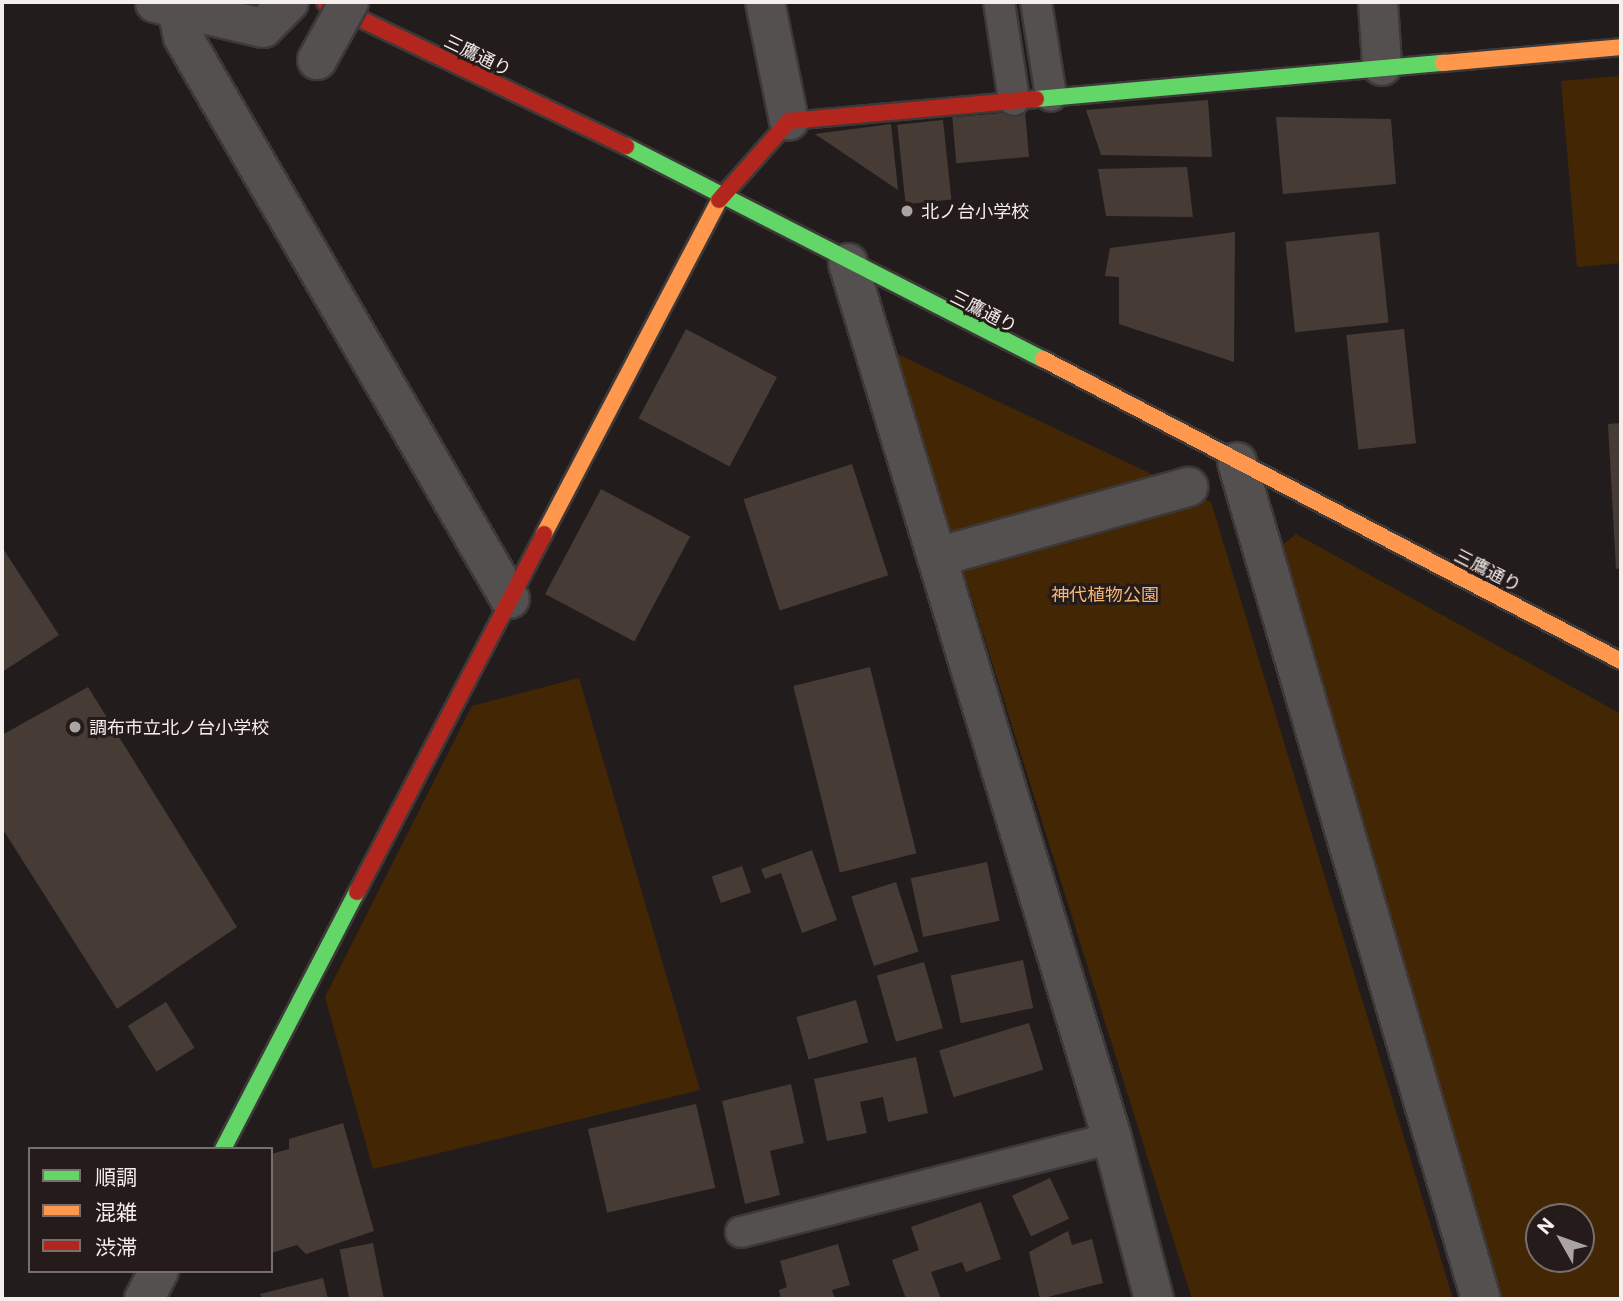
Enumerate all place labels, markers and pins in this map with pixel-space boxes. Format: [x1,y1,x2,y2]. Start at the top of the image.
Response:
place label: 北ノ台小学校 [921,200,1029,222]
marker: 北ノ台小学校 [899,203,915,219]
place label: 調布市立北ノ台小学校 [89,716,269,738]
marker: 調布市立北ノ台小学校 [67,719,83,735]

